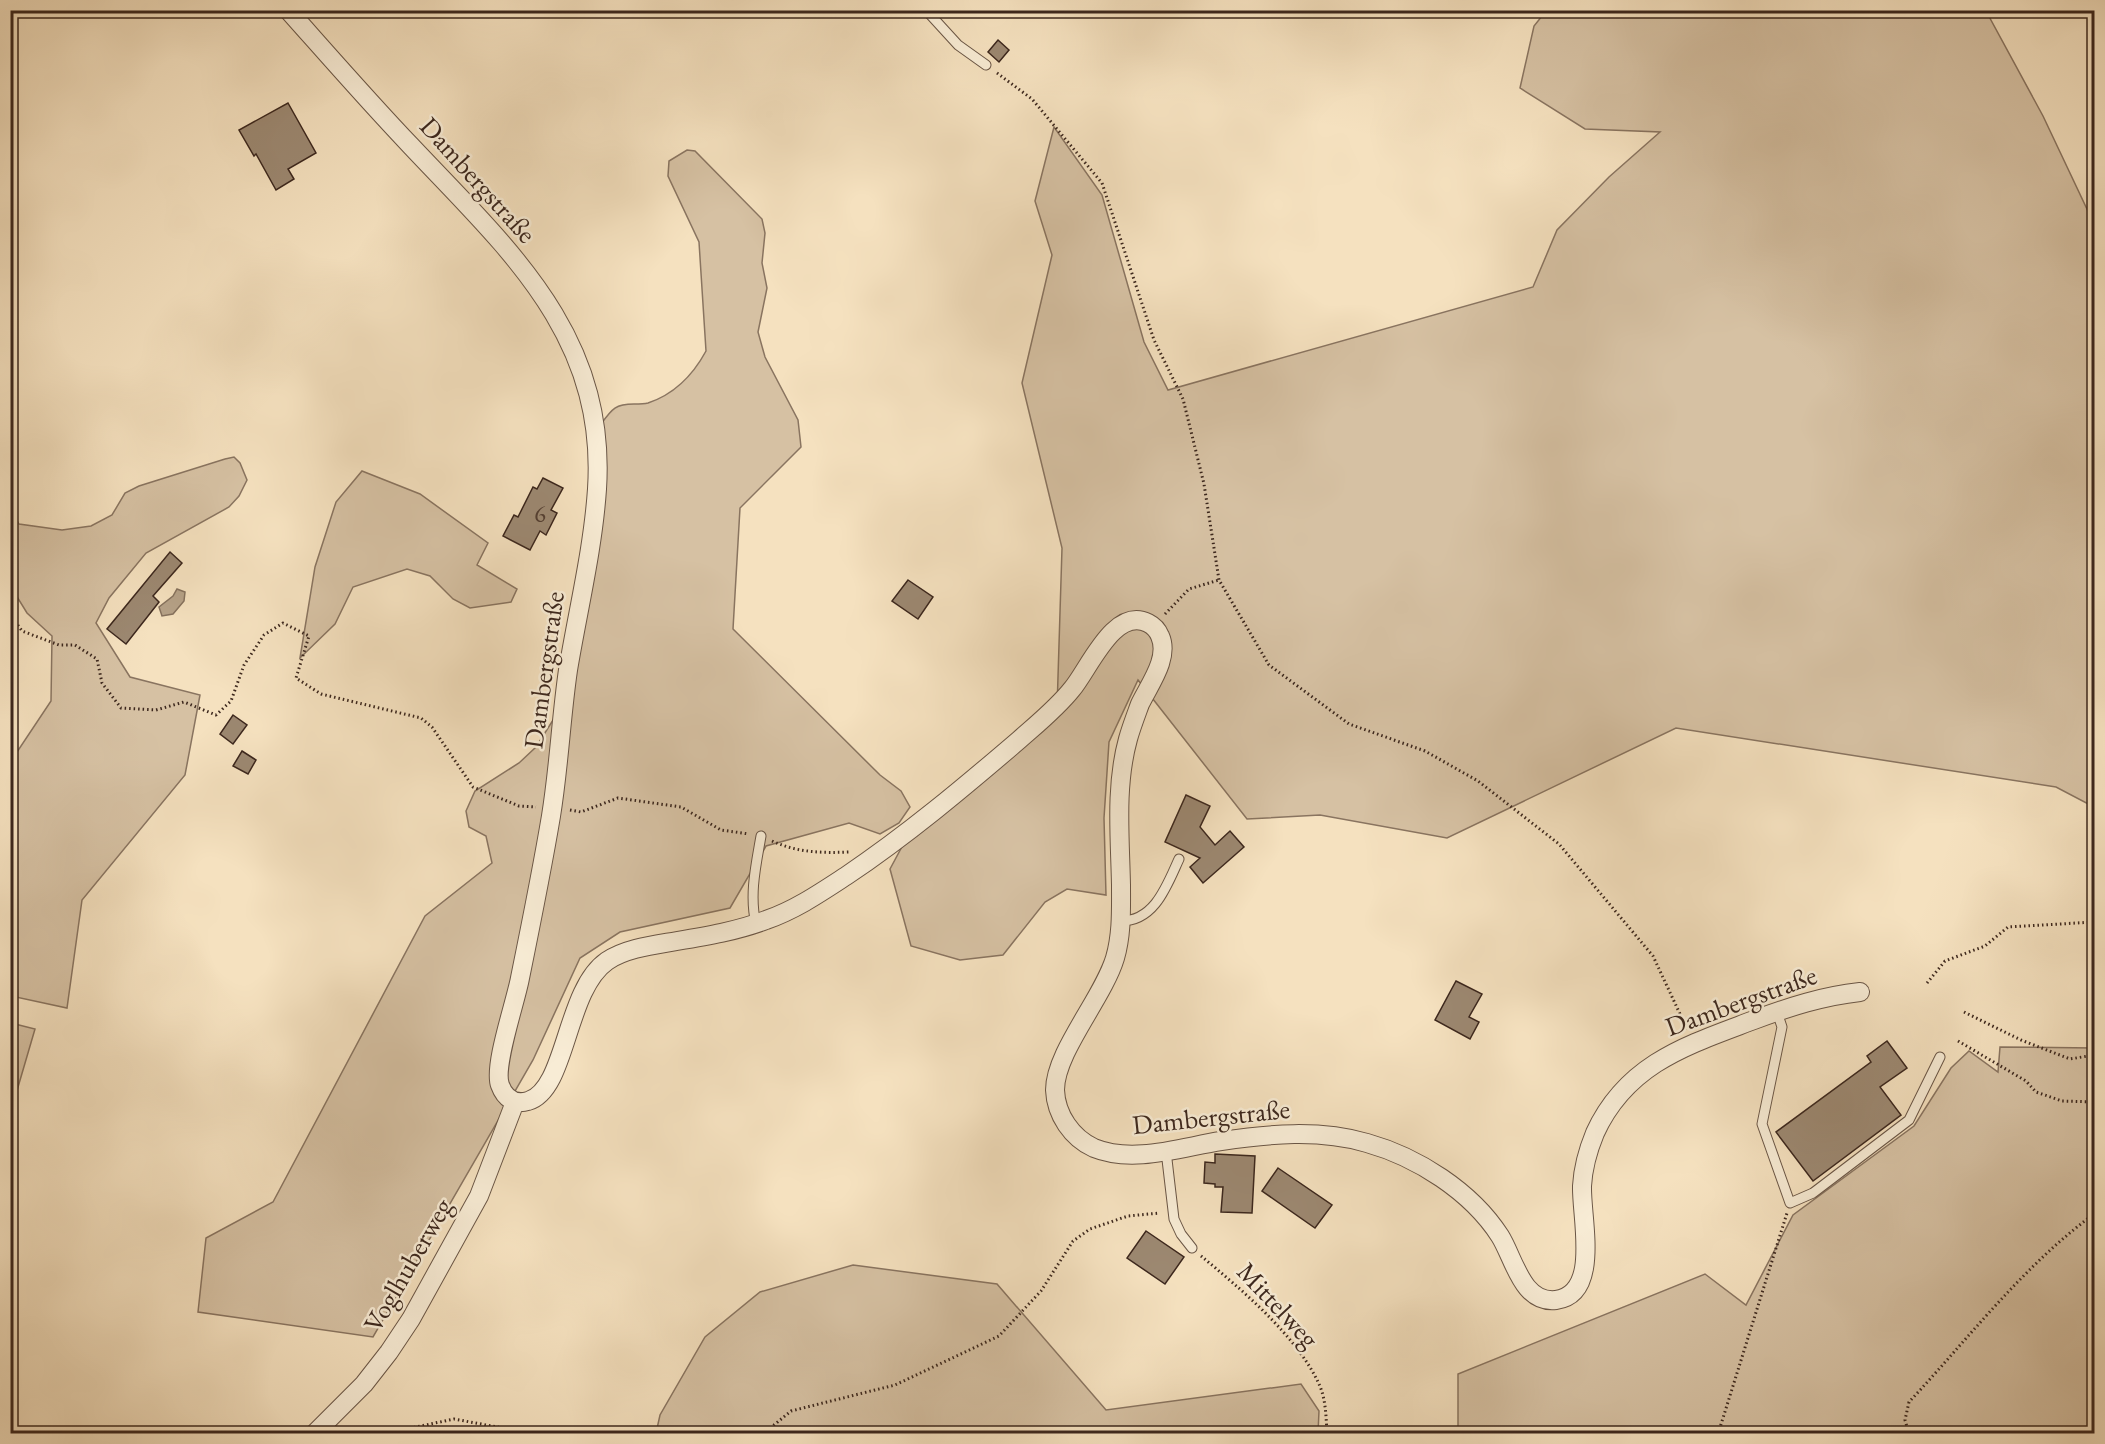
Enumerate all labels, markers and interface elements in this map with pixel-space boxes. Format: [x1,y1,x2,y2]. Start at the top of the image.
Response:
street label: Dambergstraße [412,109,544,250]
house number: 6 [534,498,546,529]
street label: Dambergstraße [515,589,572,751]
street label: Dambergstraße [1660,957,1821,1044]
street label: Dambergstraße [1130,1091,1292,1142]
street label: Voglhuberweg [355,1191,460,1338]
street label: Mittelweg [1230,1254,1327,1355]

